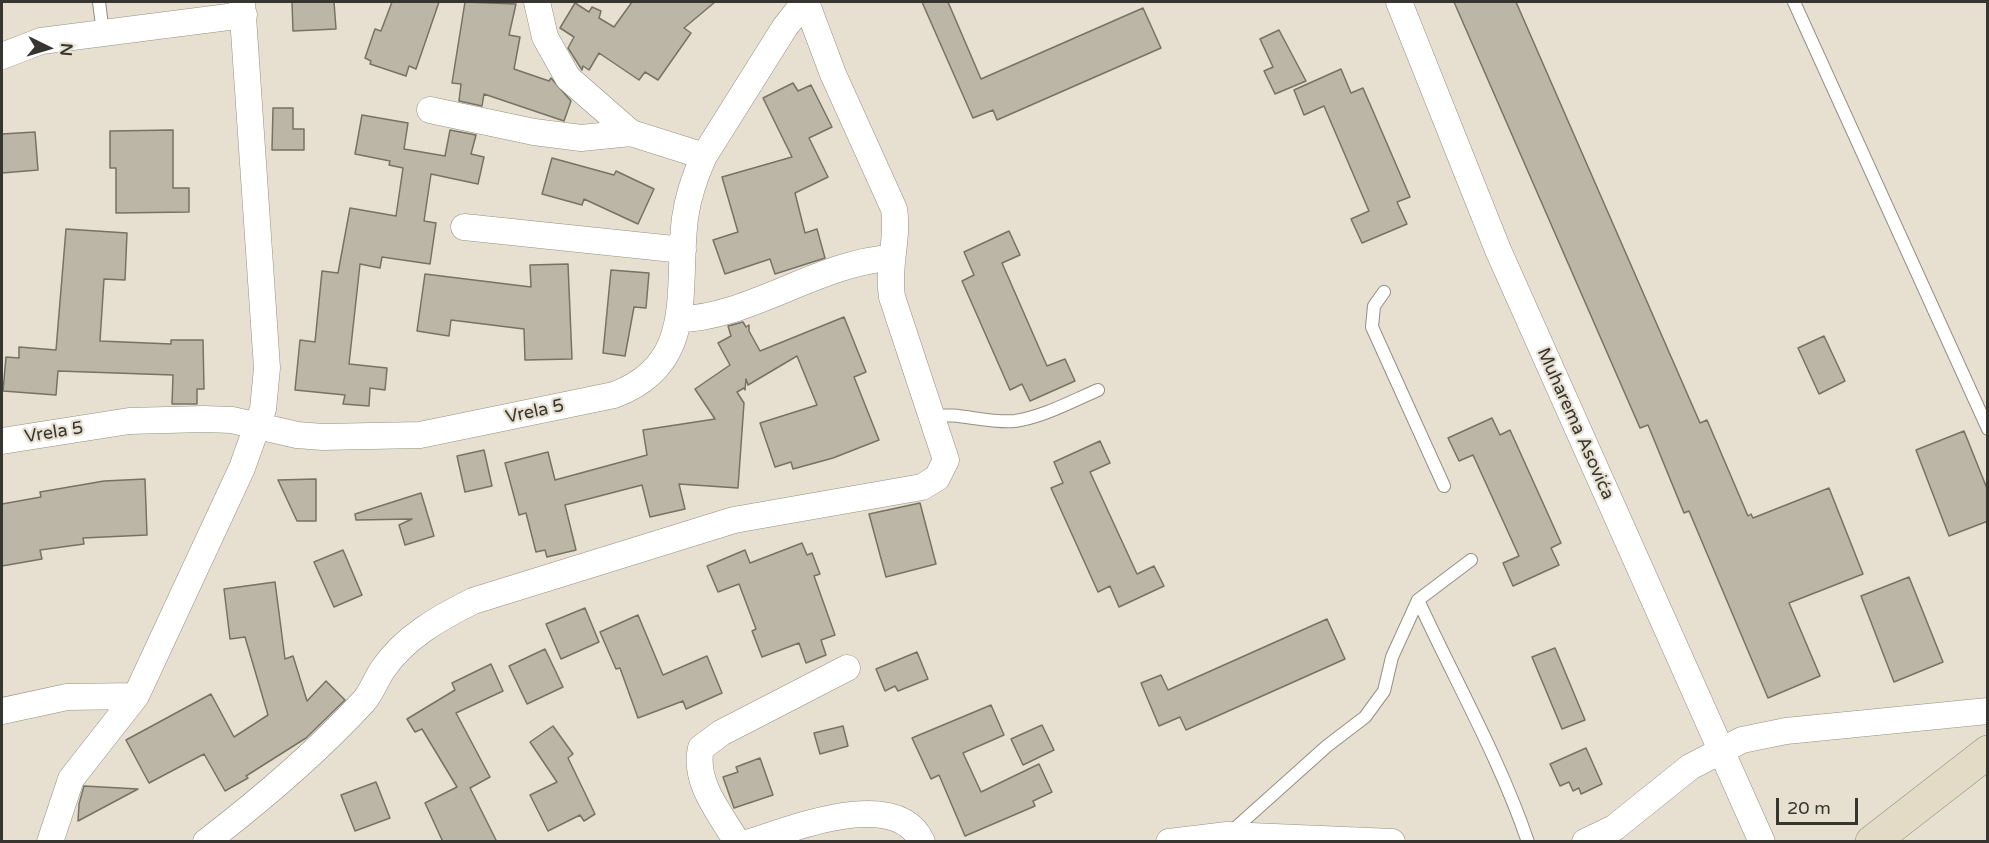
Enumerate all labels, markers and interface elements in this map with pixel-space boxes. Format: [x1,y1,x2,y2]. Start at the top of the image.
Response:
north arrow [18,18,78,78]
text: N [55,42,76,57]
street label: Muharema Asovića [1532,345,1618,503]
street label: Vrela 5 [504,395,566,429]
street label: Vrela 5 [23,418,85,448]
scale bar [1779,786,1862,824]
text: 20 m [1787,797,1831,819]

